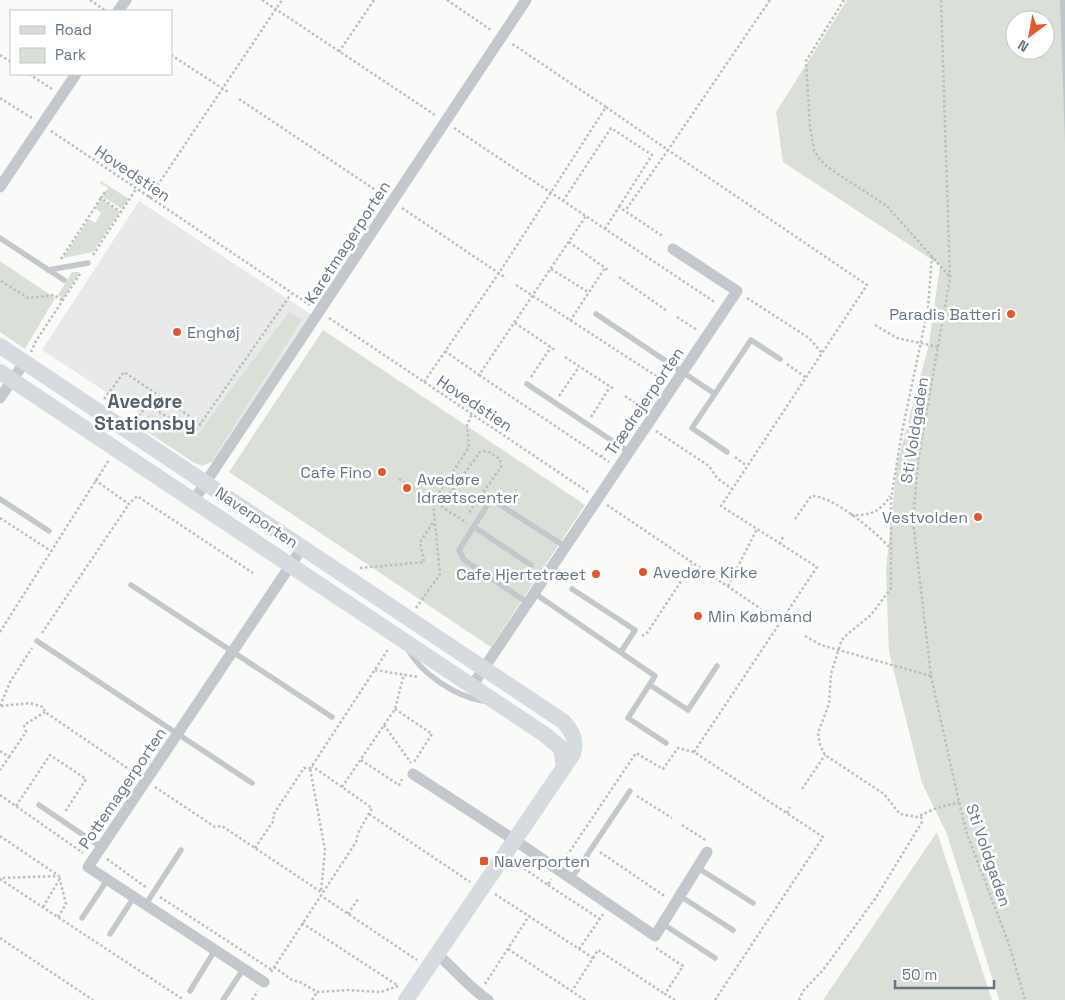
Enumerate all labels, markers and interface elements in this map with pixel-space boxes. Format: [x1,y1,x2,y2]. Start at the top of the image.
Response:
legend [10,10,172,75]
north arrow [1005,10,1055,60]
text: Road [55,20,92,39]
text: N [1014,36,1032,56]
text: Park [55,45,86,64]
street label: Hovedstien [91,140,175,206]
street label: Karetmagerporten [300,177,395,308]
place label: Paradis Batteri [889,304,1001,325]
marker: Paradis Batteri [1005,308,1017,320]
place label: Enghøj [187,322,240,343]
marker: Enghøj [171,326,183,338]
street label: Trædrejerporten [600,343,688,460]
street label: Hovedstien [433,370,517,436]
street label: Sti Voldgaden [896,375,933,485]
district label: Avedøre Stationsby [94,389,196,436]
place label: Cafe Fino [301,462,372,483]
marker: Cafe Fino [376,466,388,478]
place label: Avedøre Idrætscenter [417,469,518,508]
street label: Naverporten [211,482,302,553]
marker: Avedøre Idrætscenter [401,482,413,494]
place label: Vestvolden [882,507,968,528]
marker: Vestvolden [972,511,984,523]
place label: Avedøre Kirke [653,562,757,583]
place label: Cafe Hjertetræet [456,564,586,585]
marker: Avedøre Kirke [637,566,649,578]
marker: Cafe Hjertetræet [590,568,602,580]
place label: Min Købmand [708,606,812,627]
marker: Min Købmand [692,610,704,622]
street label: Pottemagerporten [74,723,171,853]
street label: Sti Voldgaden [961,801,1016,909]
place label: Naverporten [494,851,590,872]
marker: Naverporten [478,855,490,867]
scale bar [895,958,994,990]
text: 50 m [902,965,937,984]

